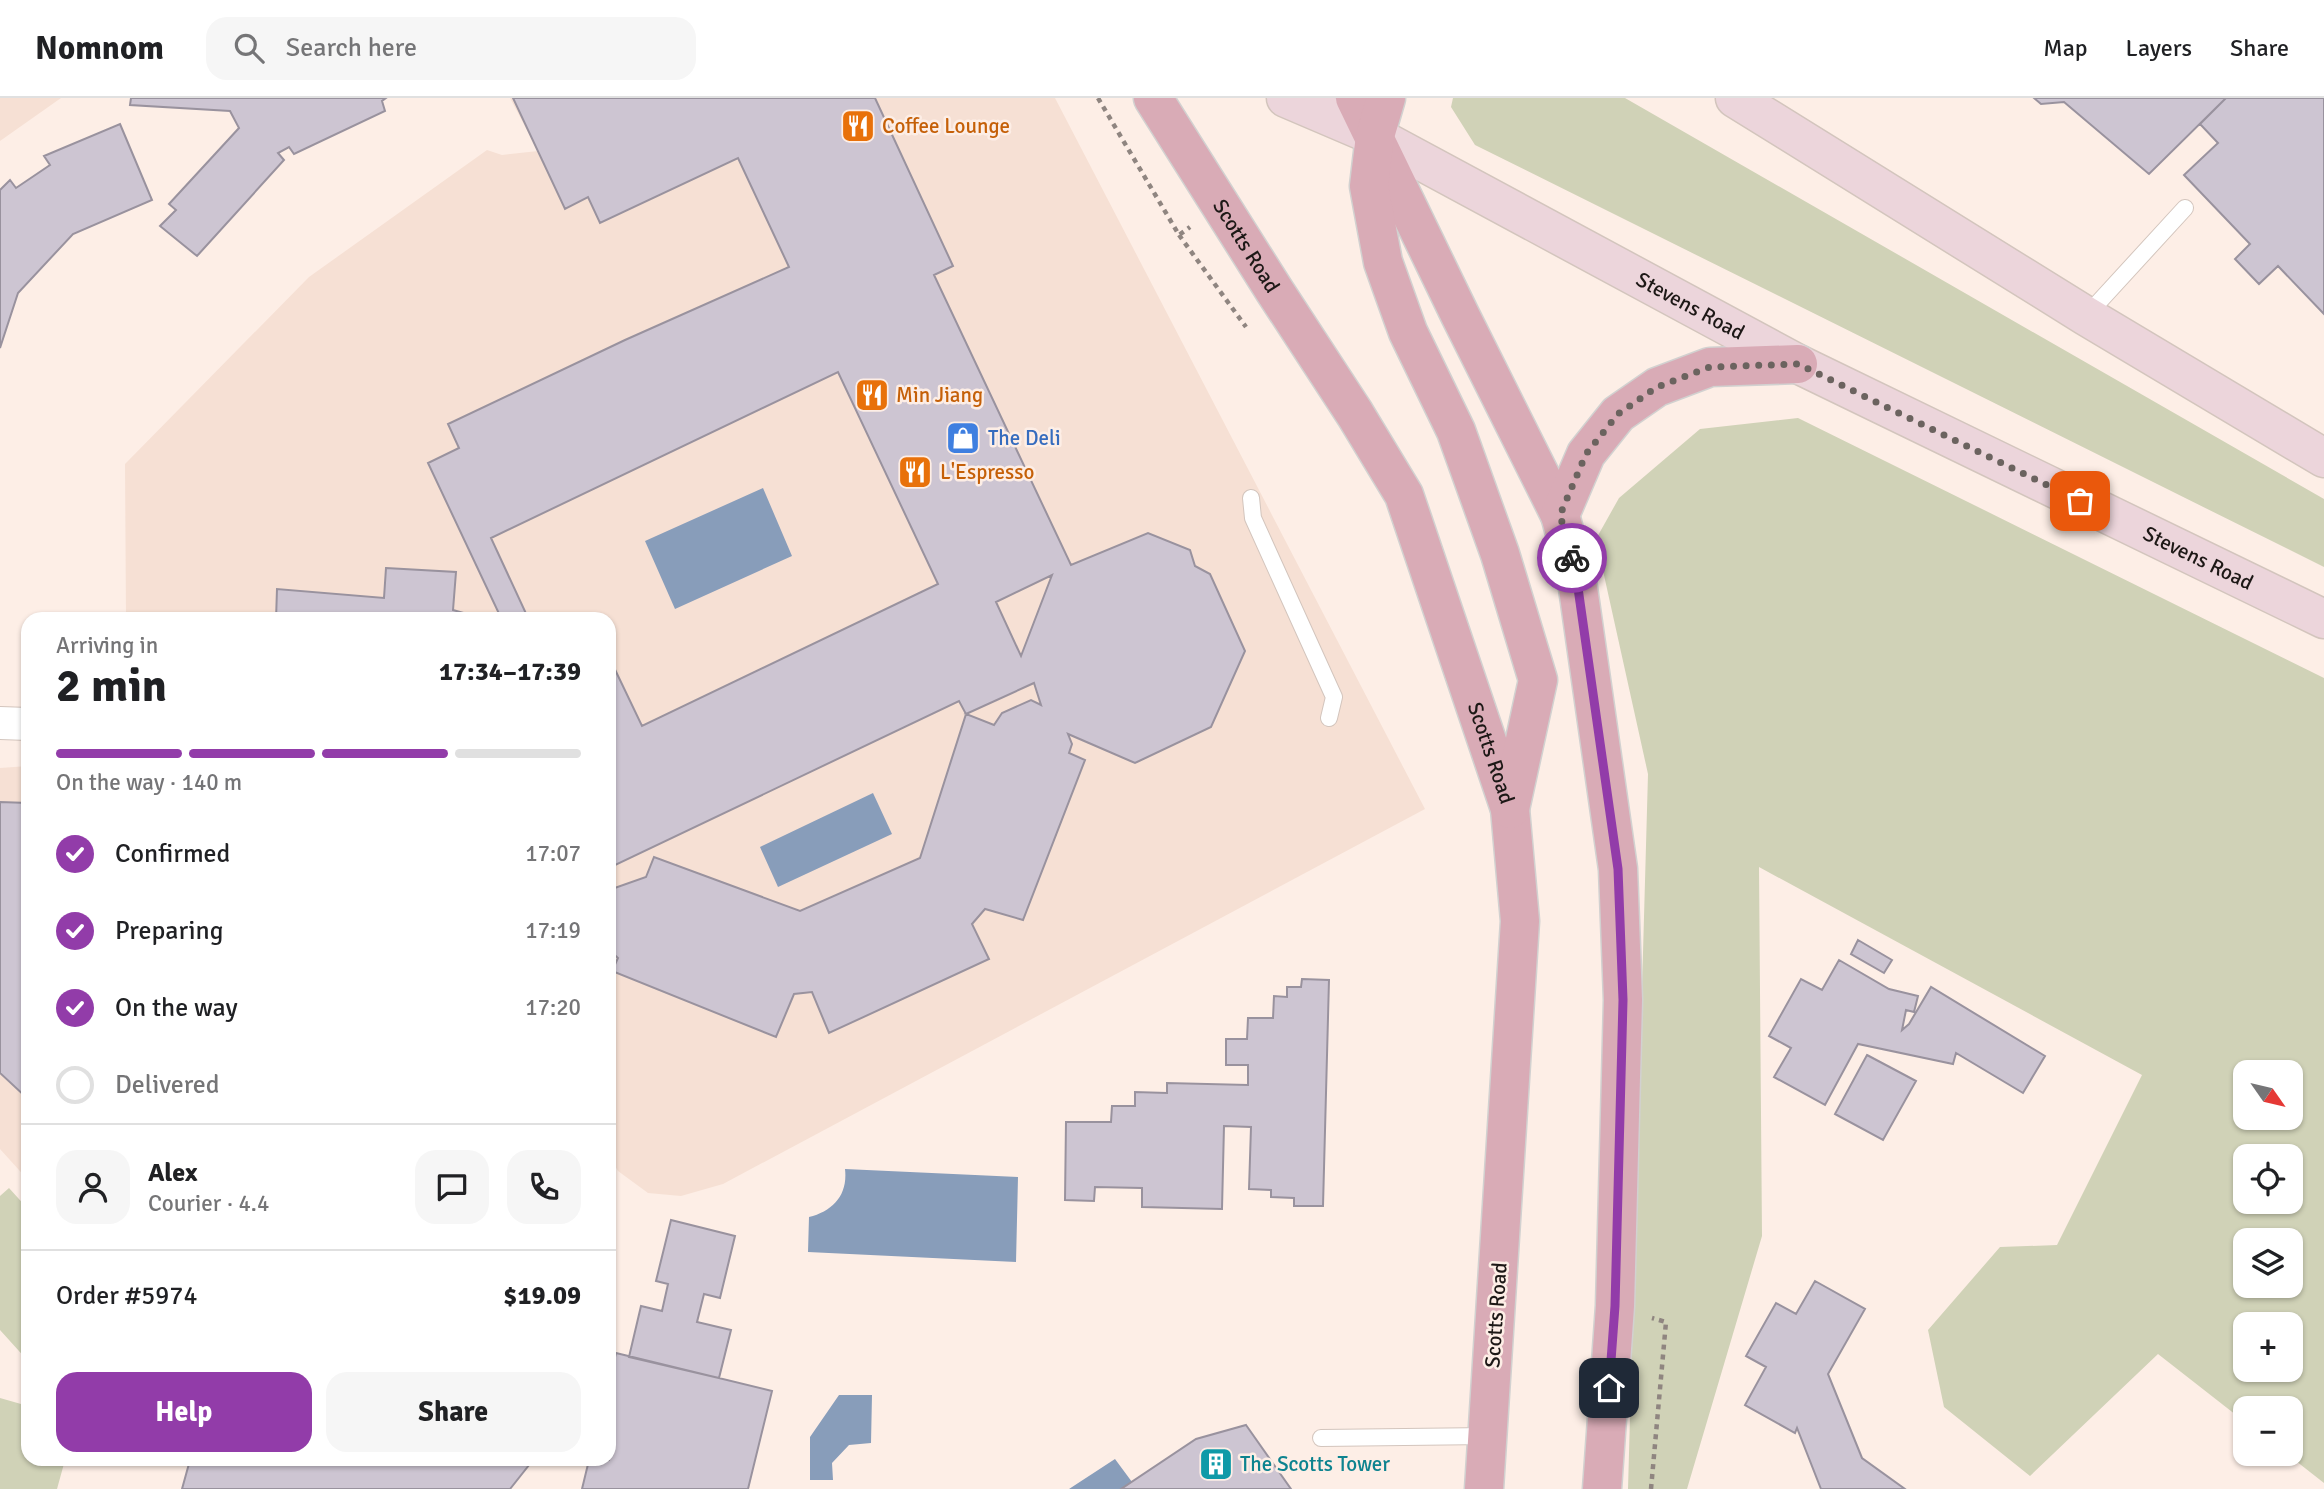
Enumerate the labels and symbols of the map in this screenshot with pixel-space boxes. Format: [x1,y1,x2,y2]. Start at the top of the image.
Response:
restaurant icon: Coffee Lounge [839,107,877,145]
place label: Coffee Lounge [882,113,1010,139]
street label: Scotts Road [1207,194,1285,298]
street label: Stevens Road [1632,266,1749,346]
restaurant icon: Min Jiang [853,376,891,414]
place label: Min Jiang [896,382,983,408]
shop icon: The Deli [944,419,982,457]
place label: The Deli [988,425,1061,451]
restaurant icon: L'Espresso [896,453,934,491]
place label: L'Espresso [940,459,1034,485]
pin [2050,471,2110,531]
street label: Stevens Road [2139,520,2257,596]
courier [1537,523,1607,593]
street label: Scotts Road [1462,699,1520,807]
north arrow [2233,1060,2303,1130]
street label: Scotts Road [1479,1261,1513,1369]
pin [1579,1358,1639,1418]
building icon: The Scotts Tower [1197,1445,1235,1483]
place label: The Scotts Tower [1240,1451,1390,1477]

